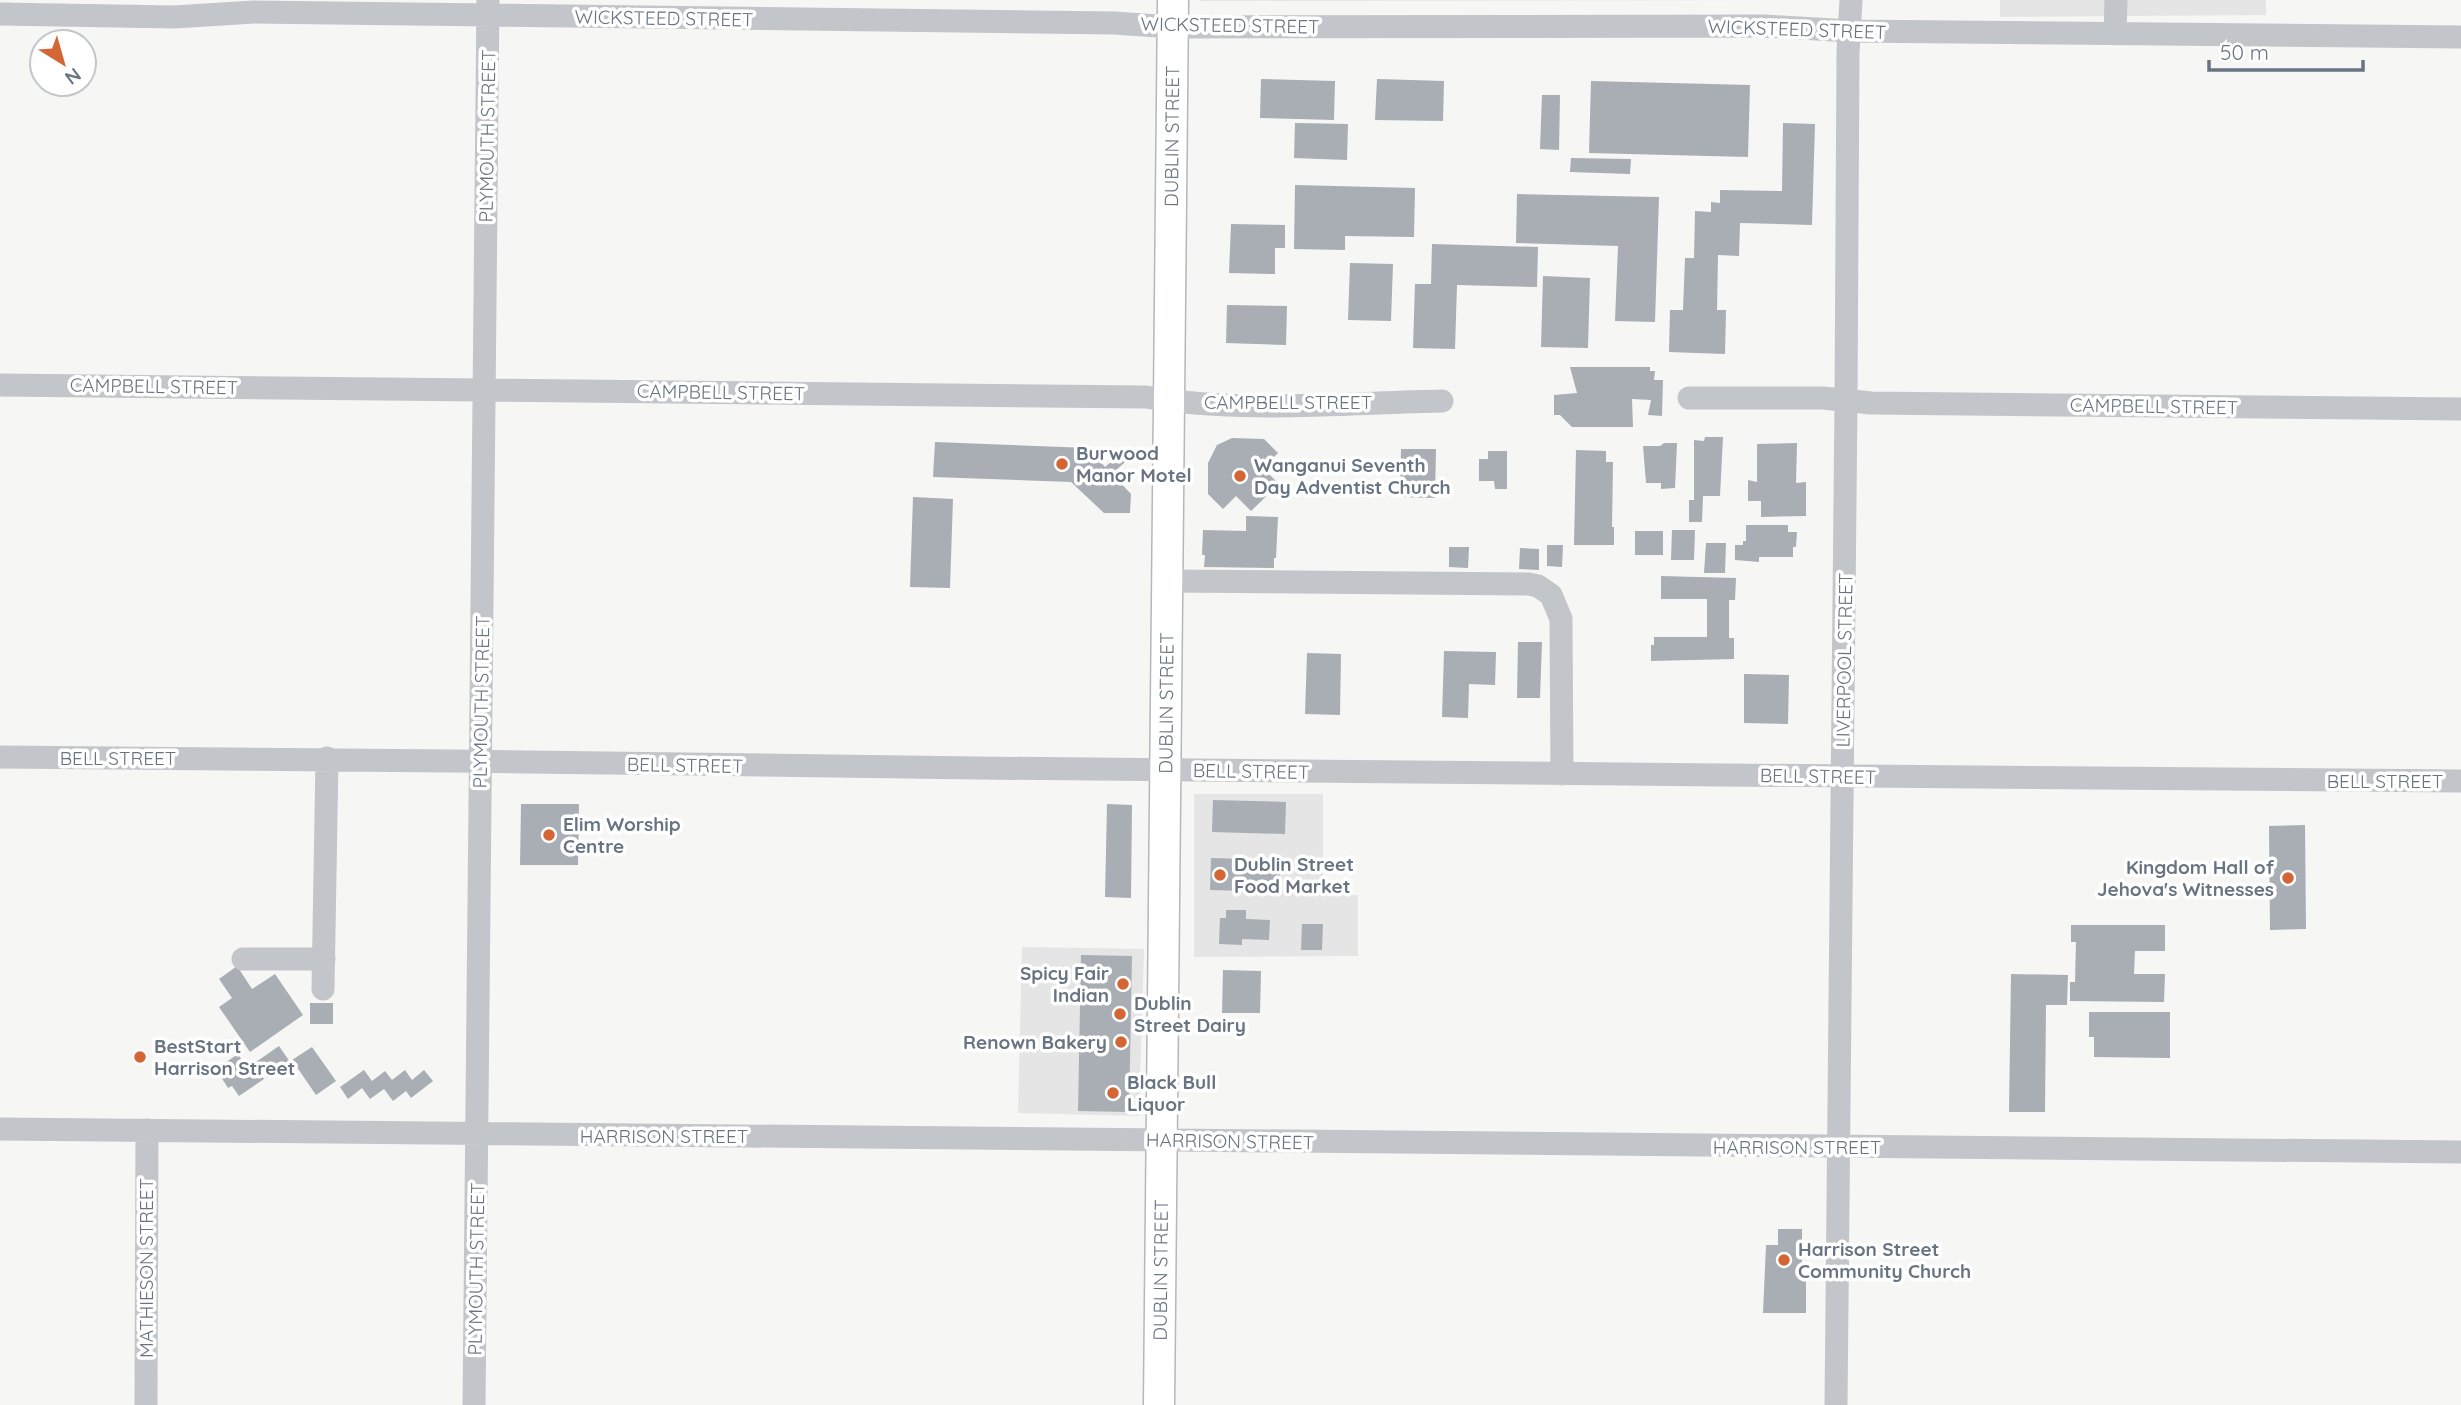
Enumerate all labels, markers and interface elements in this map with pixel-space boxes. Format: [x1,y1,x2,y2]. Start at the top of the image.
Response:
street label: WICKSTEED STREET [574,4,754,32]
street label: WICKSTEED STREET [1140,11,1320,39]
street label: WICKSTEED STREET [1707,14,1887,44]
north arrow [28,28,98,98]
scale bar [2209,28,2363,72]
text: 50 m [2220,39,2269,65]
street label: PLYMOUTH STREET [473,49,501,223]
text: N [60,63,86,90]
street label: DUBLIN STREET [1159,65,1184,207]
street label: CAMPBELL STREET [70,373,238,399]
street label: CAMPBELL STREET [637,379,805,405]
street label: CAMPBELL STREET [1204,390,1372,414]
street label: CAMPBELL STREET [2070,393,2238,419]
place label: Burwood Manor Motel [1076,441,1192,487]
place label: Wanganui Seventh Day Adventist Church [1254,453,1451,499]
marker: Burwood Manor Motel [1054,456,1070,472]
marker: Wanganui Seventh Day Adventist Church [1232,468,1248,484]
street label: LIVERPOOL STREET [1830,572,1858,748]
street label: PLYMOUTH STREET [467,615,495,789]
street label: DUBLIN STREET [1153,632,1179,774]
street label: BELL STREET [60,746,176,770]
street label: BELL STREET [627,752,743,778]
street label: BELL STREET [1193,758,1309,784]
street label: BELL STREET [1760,763,1876,789]
street label: BELL STREET [2327,769,2443,793]
place label: Elim Worship Centre [563,812,681,858]
marker: Elim Worship Centre [541,827,557,843]
place label: Dublin Street Food Market [1234,852,1354,898]
place label: Kingdom Hall of Jehova's Witnesses [2097,855,2275,901]
marker: Dublin Street Food Market [1212,867,1228,883]
marker: Kingdom Hall of Jehova's Witnesses [2280,870,2296,886]
place label: Spicy Fair Indian [1020,961,1109,1007]
marker: Spicy Fair Indian [1115,976,1131,992]
place label: Dublin Street Dairy [1134,991,1246,1037]
marker: Dublin Street Dairy [1112,1006,1128,1022]
place label: Renown Bakery [963,1030,1107,1054]
place label: BestStart Harrison Street [154,1034,295,1080]
marker: Renown Bakery [1113,1034,1129,1050]
marker: BestStart Harrison Street [132,1049,148,1065]
place label: Black Bull Liquor [1127,1070,1216,1116]
marker: Black Bull Liquor [1105,1085,1121,1101]
street label: HARRISON STREET [580,1124,748,1148]
street label: HARRISON STREET [1146,1128,1314,1154]
street label: HARRISON STREET [1713,1135,1881,1159]
street label: MATHIESON STREET [134,1178,158,1358]
street label: PLYMOUTH STREET [462,1182,490,1356]
street label: DUBLIN STREET [1148,1199,1173,1341]
place label: Harrison Street Community Church [1798,1237,1971,1283]
marker: Harrison Street Community Church [1776,1252,1792,1268]

